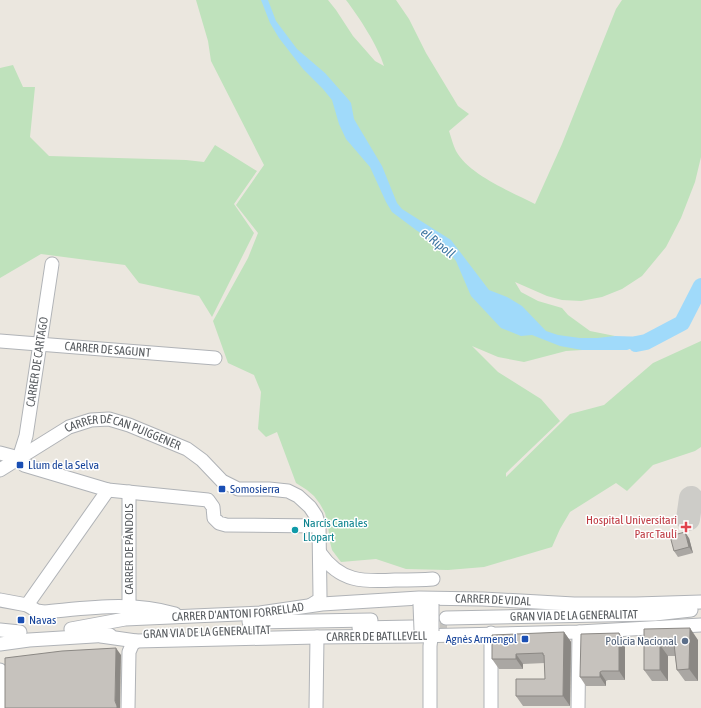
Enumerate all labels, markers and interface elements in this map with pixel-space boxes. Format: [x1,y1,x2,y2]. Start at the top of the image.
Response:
water label: el Ripoll [418,225,458,261]
street label: CARRER DE CARTAGO [23,316,51,408]
street label: CARRER DE SAGUNT [64,339,152,360]
street label: CARRER DE CAN PUIGGENER [62,412,183,453]
place label: Llum de la Selva [28,458,99,472]
marker: Llum de la Selva [15,460,25,470]
place label: Somosierra [230,482,280,496]
marker: Somosierra [217,484,227,494]
street label: CARRER DE PÀNDOLS [122,503,136,595]
place label: Hospital Universitari Parc Taulí [586,513,677,541]
place label: Narcís Canales Llopart [303,516,367,544]
marker: Hospital Universitari Parc Taulí [680,521,692,533]
marker: Narcís Canales Llopart [290,525,300,535]
street label: CARRER DE VIDAL [455,592,532,609]
street label: CARRER D'ANTONI FORRELLAD [171,600,305,624]
street label: GRAN VIA DE LA GENERALITAT [510,607,639,624]
place label: Navas [29,613,56,627]
marker: Navas [16,615,26,625]
street label: GRAN VIA DE LA GENERALITAT [143,623,272,641]
street label: CARRER DE BATLLEVELL [326,629,428,644]
place label: Agnès Armengol [446,632,518,646]
marker: Agnès Armengol [520,634,530,644]
place label: Policia Nacional [605,634,678,648]
marker: Policia Nacional [680,636,690,646]

